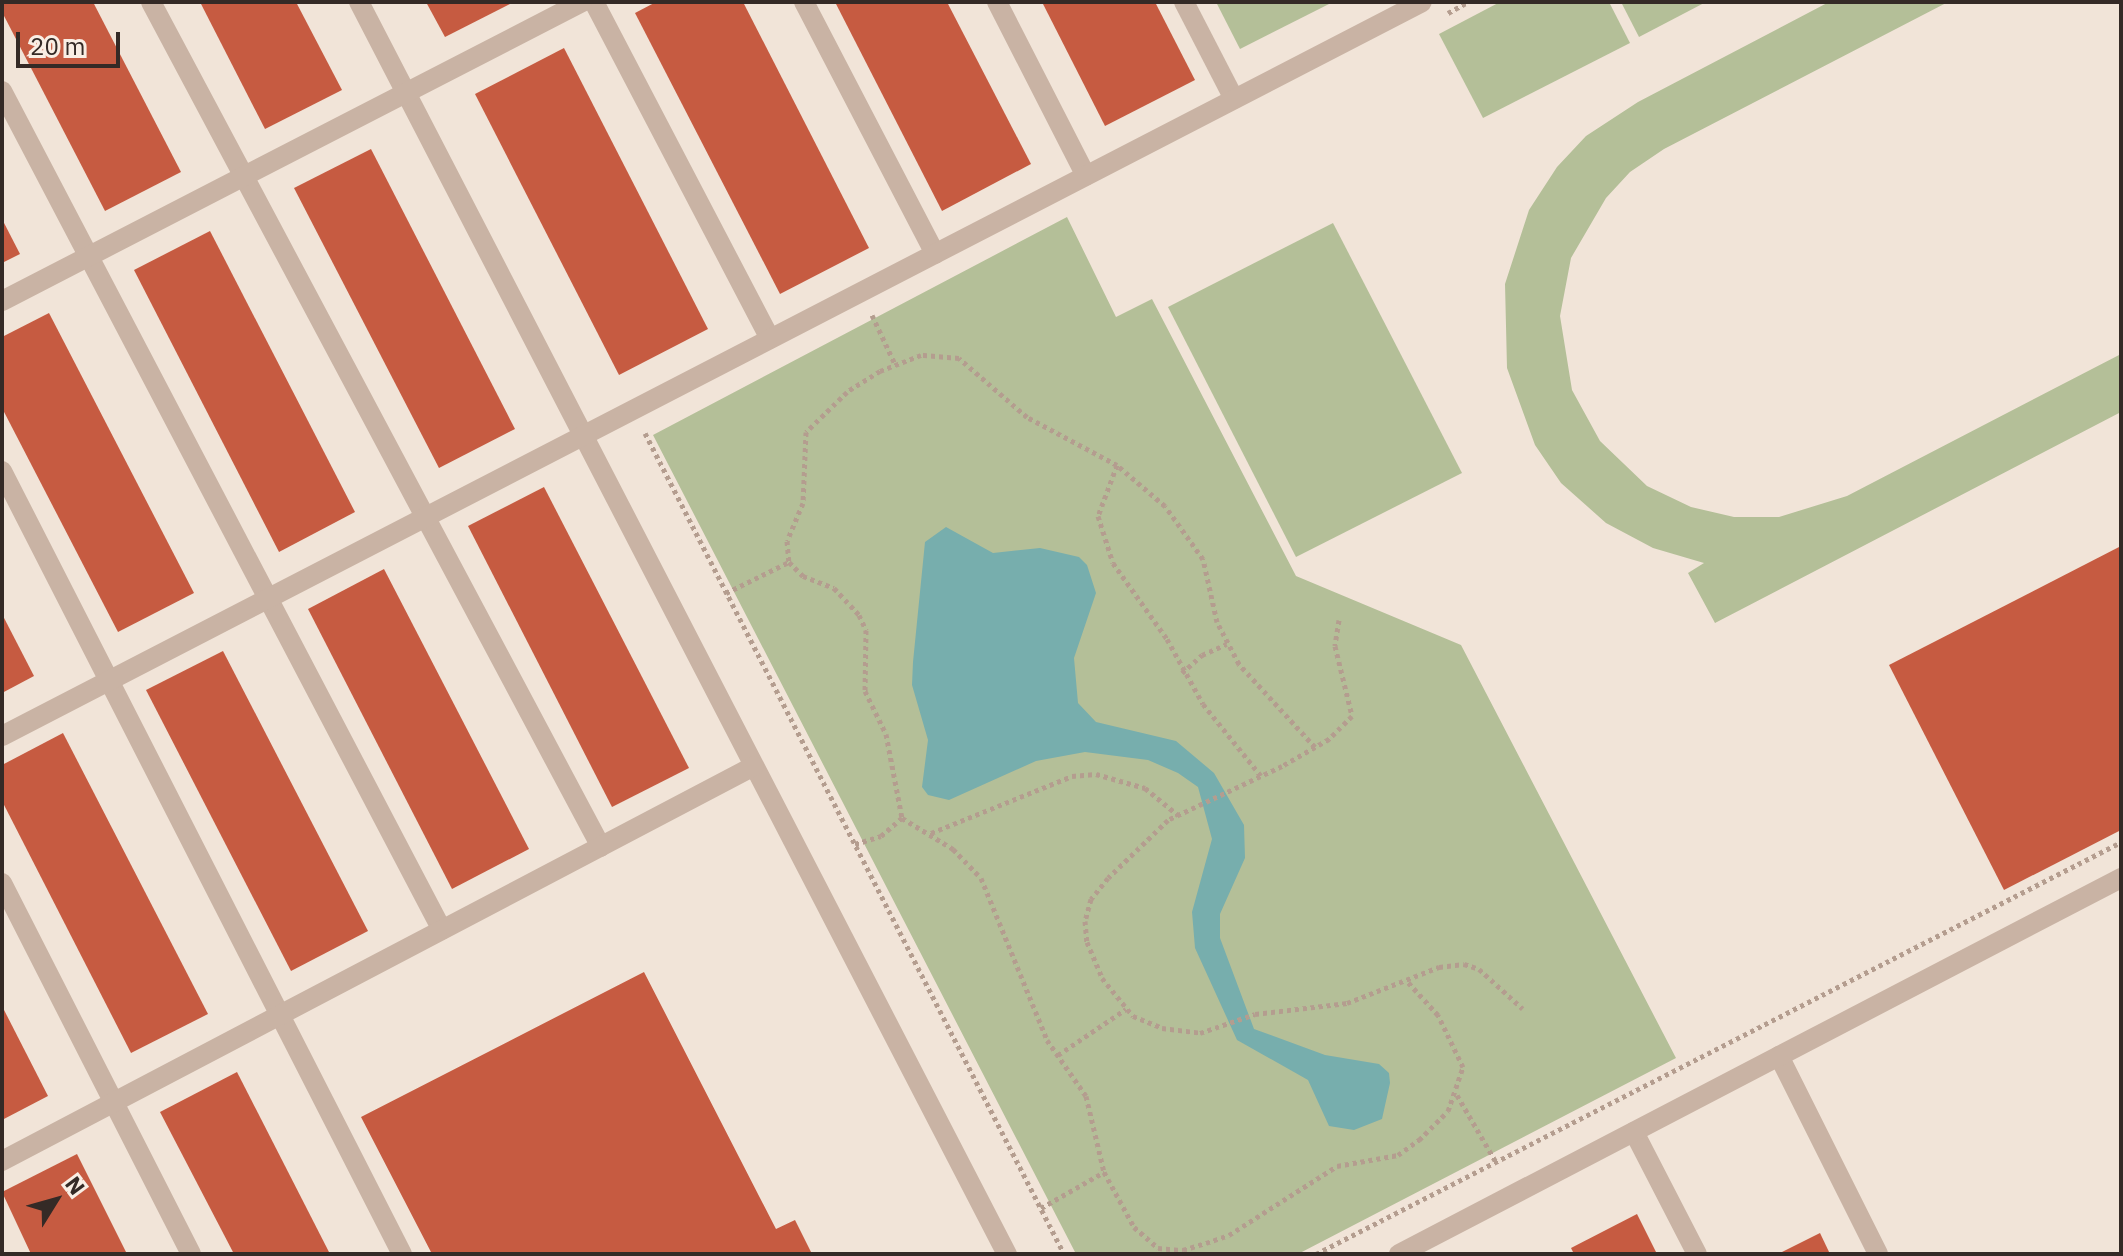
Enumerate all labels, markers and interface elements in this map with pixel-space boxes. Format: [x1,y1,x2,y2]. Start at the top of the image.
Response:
scale bar [20,16,124,66]
text: 20 m [30,30,85,62]
north arrow [16,1160,96,1240]
text: N [59,1170,92,1200]

